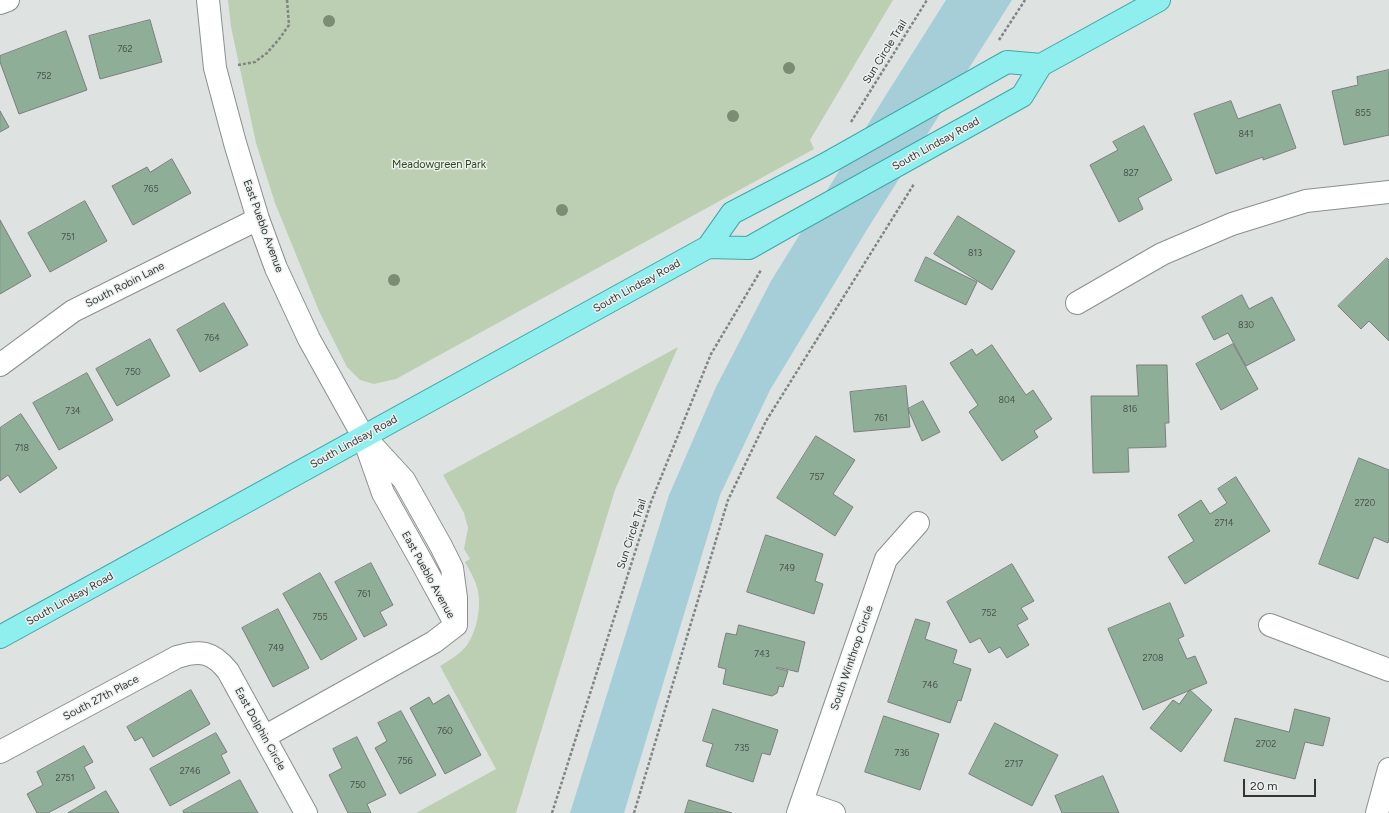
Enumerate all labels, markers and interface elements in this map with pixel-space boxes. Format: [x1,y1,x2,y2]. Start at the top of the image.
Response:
street label: Sun Circle Trail [860,18,910,86]
house number: 762 [118,44,132,54]
house number: 752 [36,71,52,81]
house number: 855 [1355,108,1371,118]
street label: South Lindsay Road [890,115,982,173]
house number: 841 [1239,129,1253,139]
park label: Meadowgreen Park [392,158,486,172]
house number: 827 [1123,168,1139,178]
street label: East Pueblo Avenue [240,178,286,274]
house number: 765 [143,184,159,194]
house number: 751 [61,232,75,242]
house number: 813 [968,248,982,258]
street label: South Lindsay Road [591,257,683,315]
street label: South Robin Lane [83,259,167,311]
house number: 830 [1238,320,1254,330]
house number: 764 [204,333,220,343]
house number: 750 [125,367,141,377]
house number: 804 [999,395,1015,405]
house number: 816 [1123,404,1137,414]
house number: 734 [65,406,81,416]
street label: South Lindsay Road [308,413,400,471]
house number: 761 [874,413,888,423]
house number: 718 [15,443,29,453]
house number: 757 [810,472,824,482]
street label: Sun Circle Trail [614,497,650,571]
house number: 2720 [1355,498,1375,508]
house number: 2714 [1214,518,1234,528]
street label: East Pueblo Avenue [399,529,457,621]
house number: 749 [779,563,795,573]
street label: South Lindsay Road [24,570,116,628]
house number: 761 [357,589,371,599]
street label: South Winthrop Circle [828,604,876,712]
house number: 752 [981,608,997,618]
house number: 755 [312,612,328,622]
house number: 749 [268,643,284,653]
house number: 743 [754,649,770,659]
house number: 2708 [1142,653,1164,663]
street label: South 27th Place [61,673,141,723]
house number: 746 [922,680,938,690]
street label: East Dolphin Circle [232,685,288,773]
house number: 760 [437,726,453,736]
house number: 2702 [1256,739,1276,749]
house number: 735 [735,743,749,753]
house number: 736 [895,748,909,758]
house number: 756 [397,756,413,766]
house number: 2717 [1005,759,1023,769]
house number: 2746 [180,766,200,776]
scale bar [1245,771,1318,797]
house number: 2751 [56,773,74,783]
text: 20 m [1250,779,1278,793]
house number: 750 [350,780,366,790]

